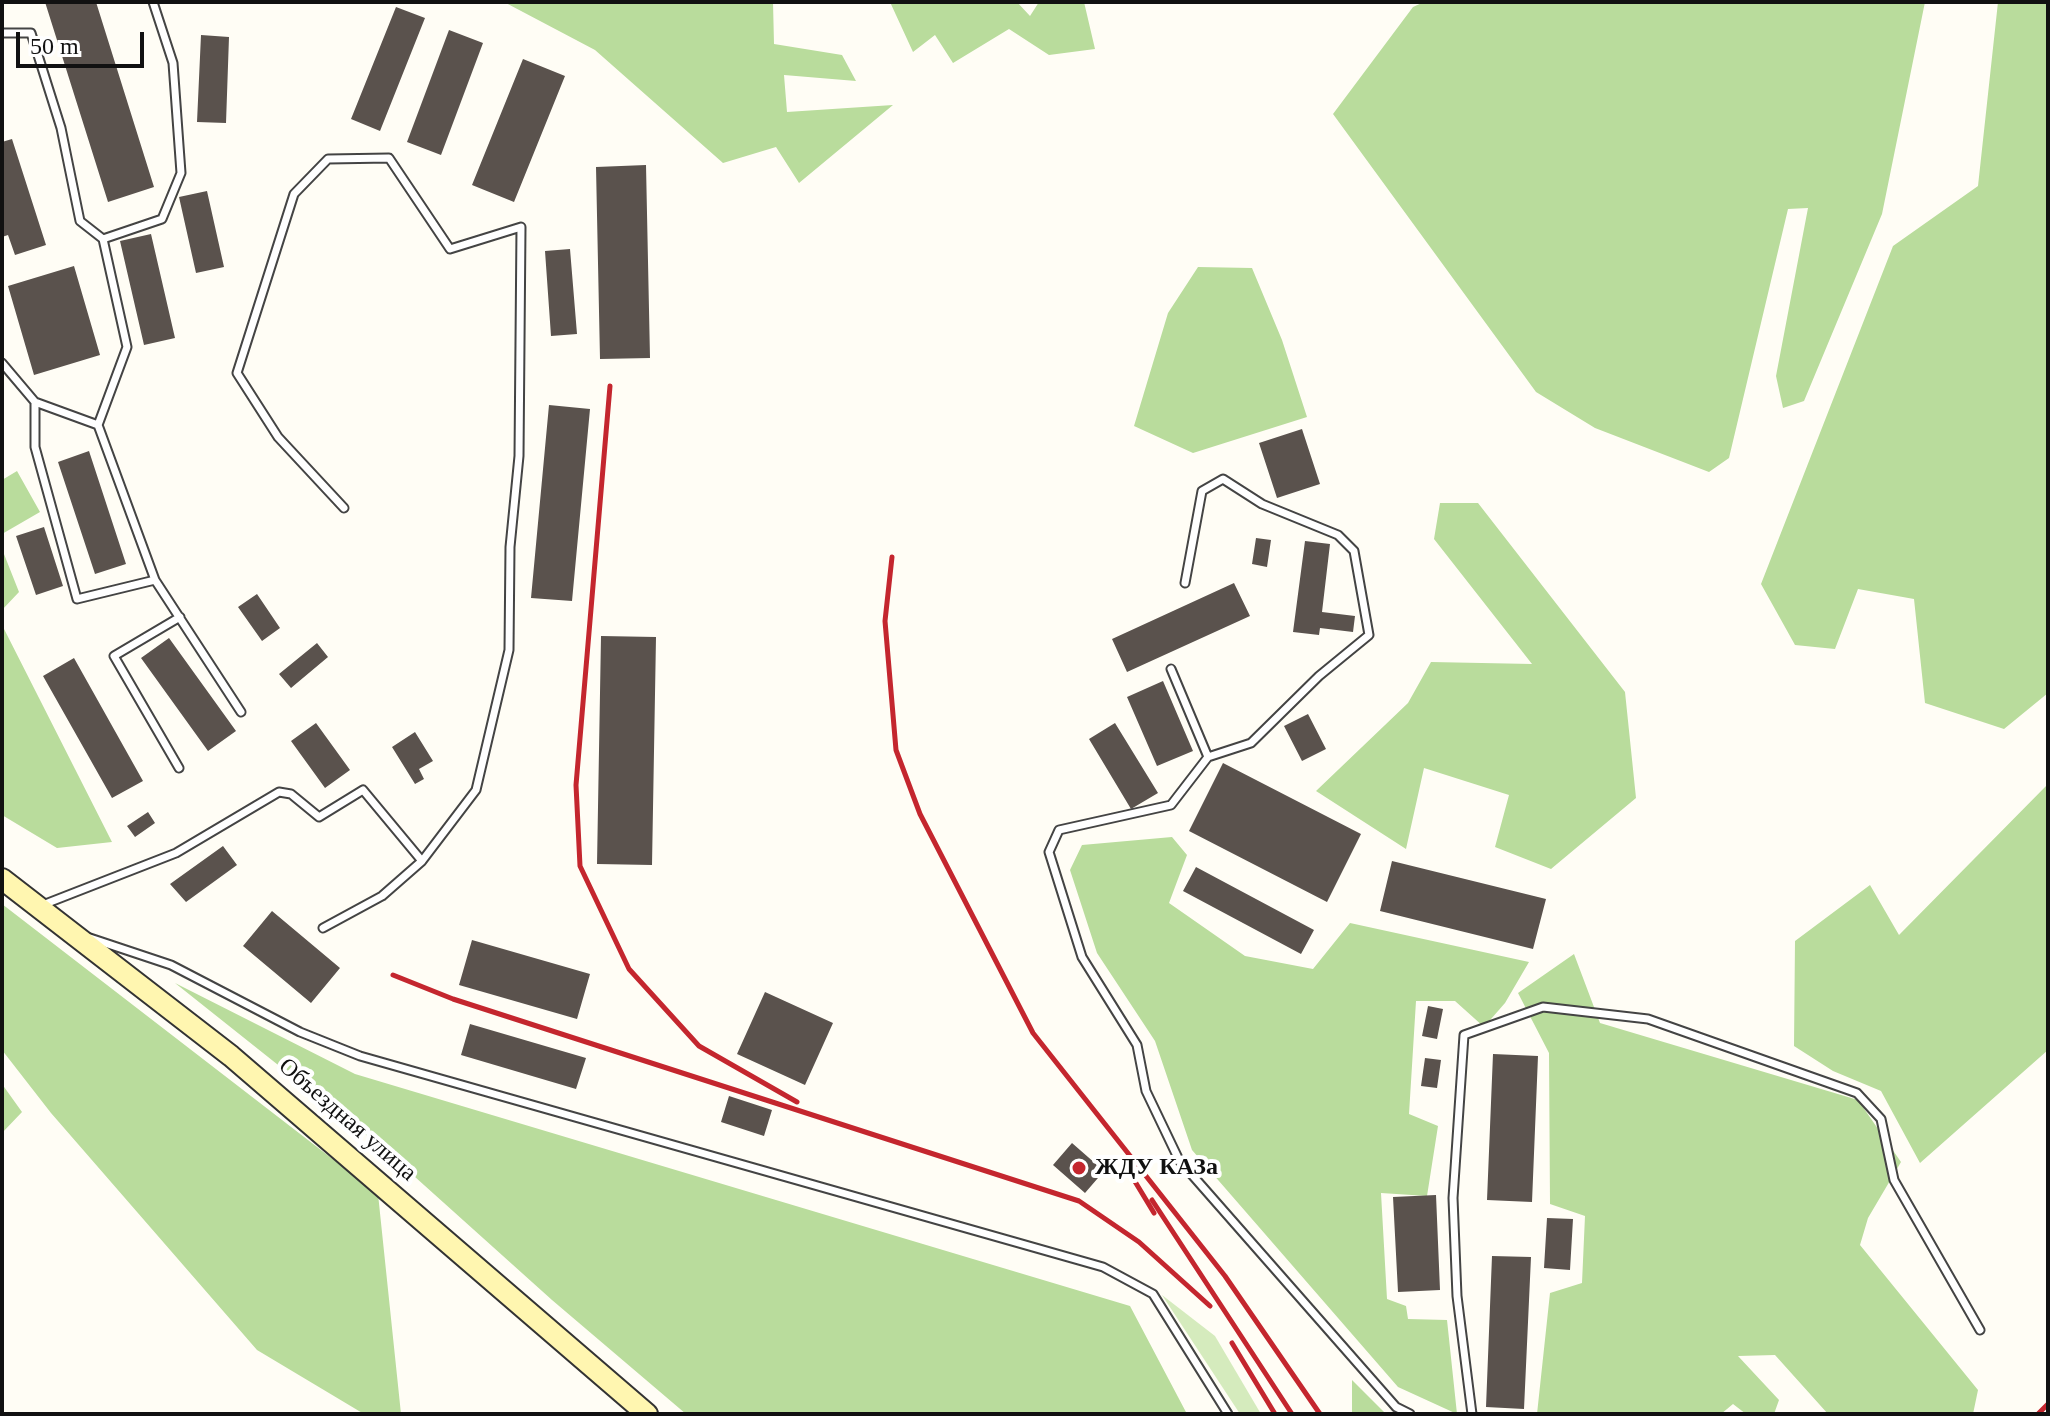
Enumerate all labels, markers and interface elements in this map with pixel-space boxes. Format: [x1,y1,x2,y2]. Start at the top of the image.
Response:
scale bar [20,16,148,66]
text: 50 m [30,33,79,59]
street label: Объездная улица [272,1052,422,1188]
place label: ЖДУ КАЗа [1095,1154,1218,1182]
marker: ЖДУ КАЗа [1070,1159,1088,1177]

